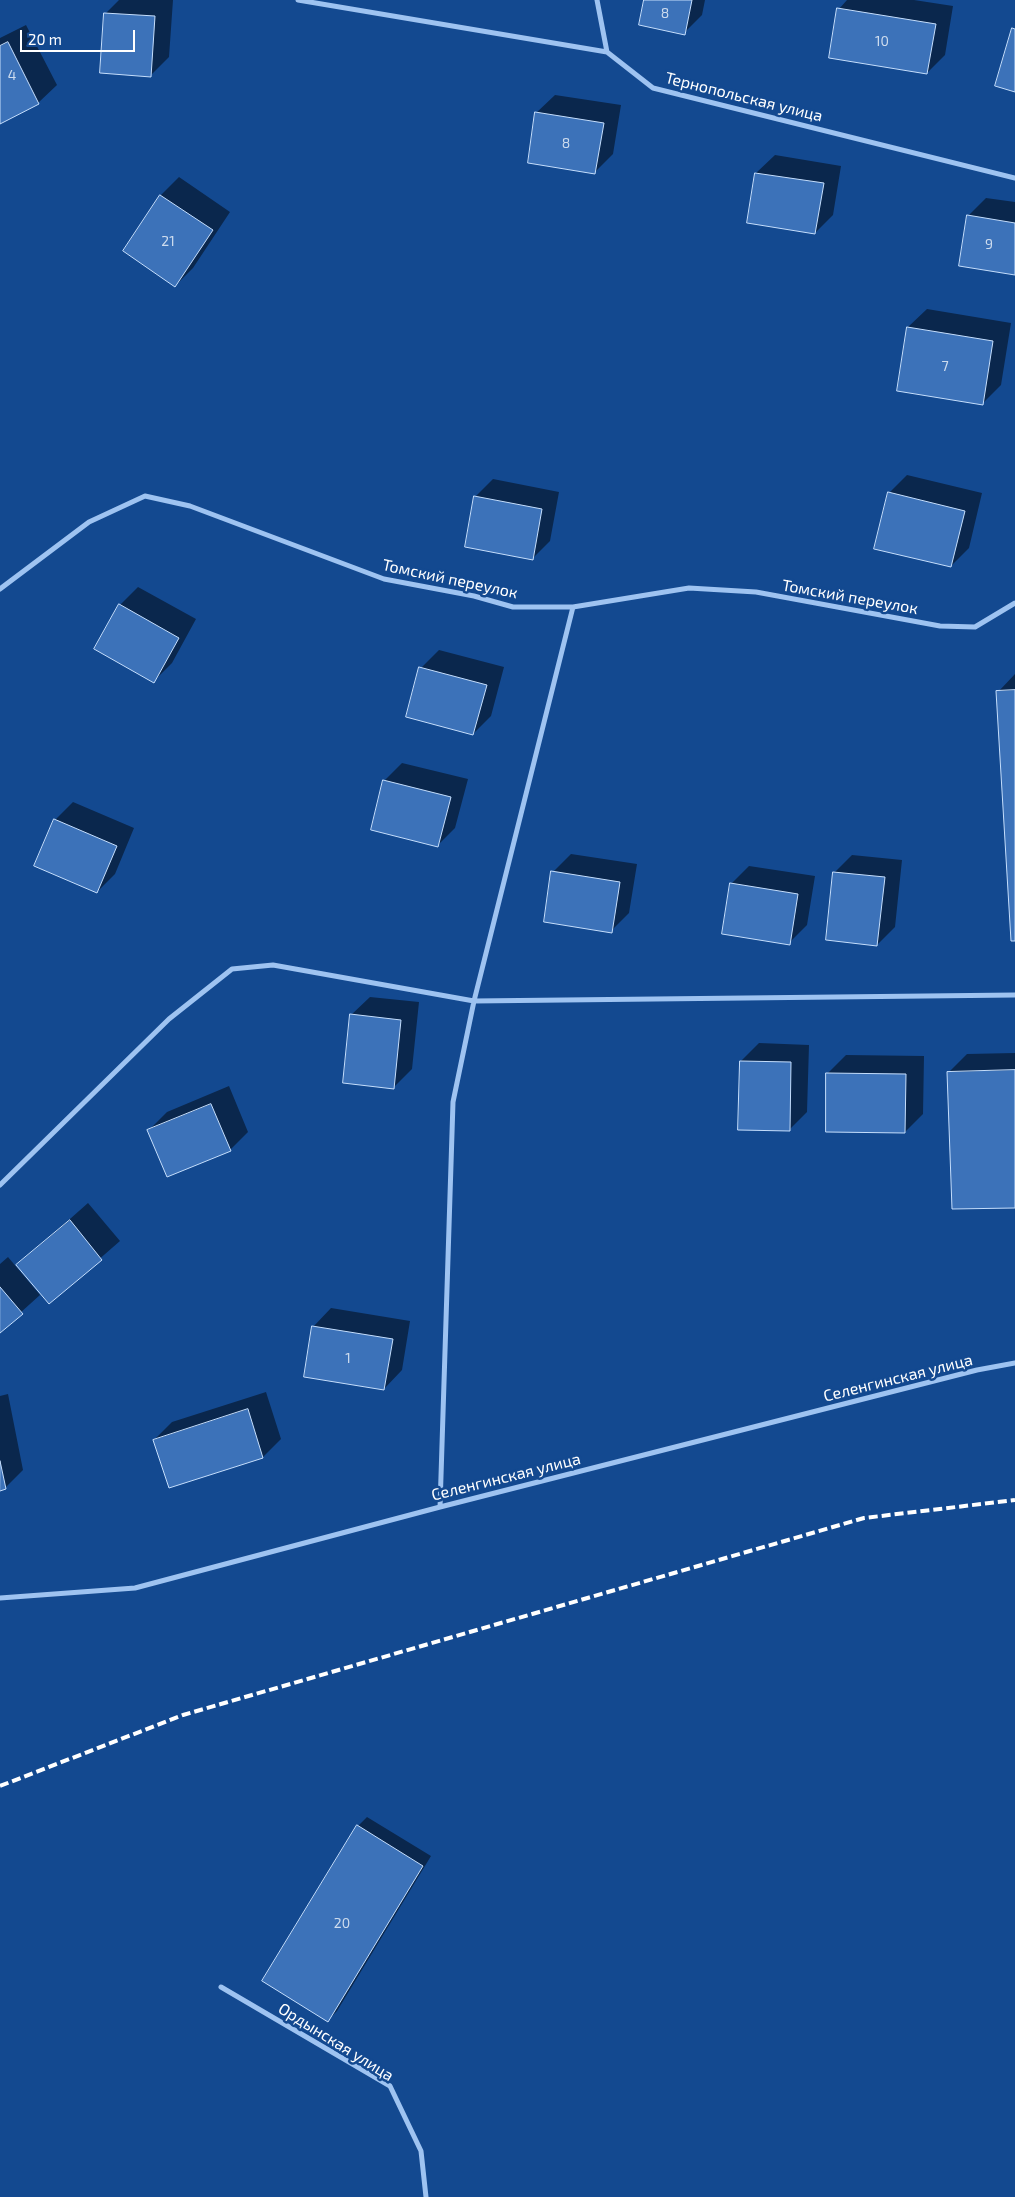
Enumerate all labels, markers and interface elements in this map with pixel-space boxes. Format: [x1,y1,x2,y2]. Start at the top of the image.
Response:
house number: 8 [661,5,669,21]
scale bar [22,20,138,52]
text: 20 m [28,30,62,48]
house number: 10 [875,33,889,49]
house number: 4 [8,67,16,83]
street label: Тернопольская улица [663,68,825,126]
house number: 8 [562,135,570,151]
house number: 21 [161,233,175,249]
house number: 9 [985,236,993,252]
house number: 7 [941,358,949,374]
street label: Томский переулок [381,555,519,603]
street label: Томский переулок [780,576,920,618]
house number: 1 [345,1350,351,1366]
street label: Селенгинская улица [822,1350,974,1406]
street label: Селенгинская улица [430,1449,582,1505]
house number: 20 [334,1915,350,1931]
street label: Ордынская улица [275,1999,397,2085]

